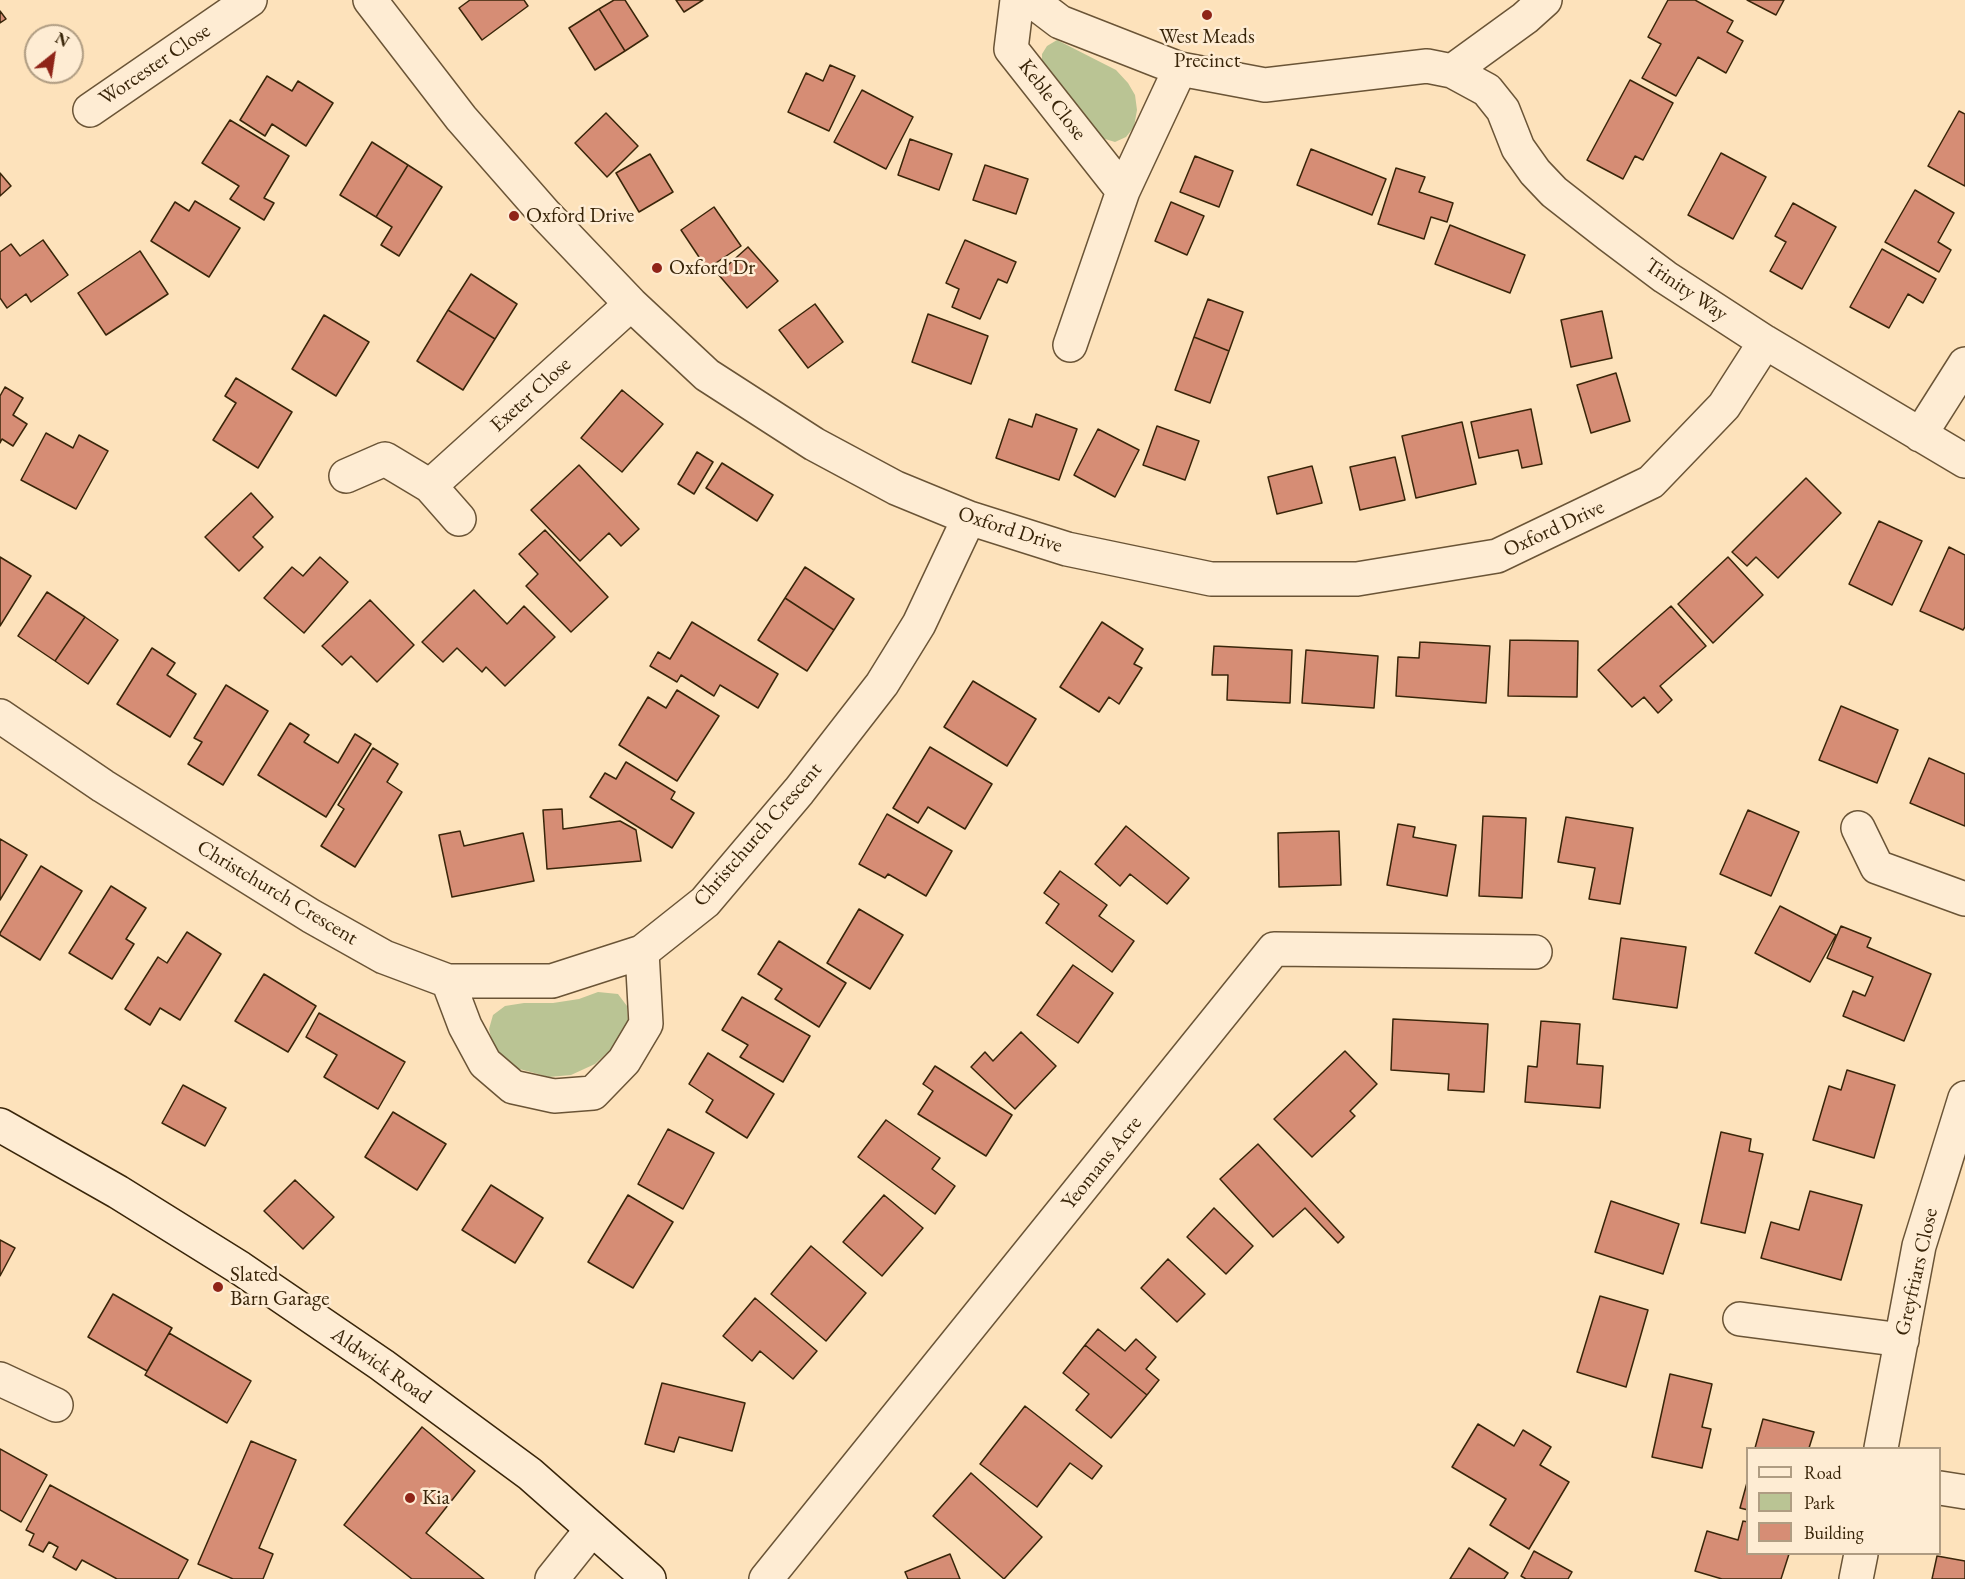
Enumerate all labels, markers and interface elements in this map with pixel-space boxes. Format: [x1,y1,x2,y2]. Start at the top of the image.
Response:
marker: West Meads Precinct [1200,8,1214,22]
street label: Worcester Close [94,18,216,112]
north arrow [24,24,84,84]
place label: West Meads Precinct [1159,24,1255,74]
text: N [51,27,73,52]
street label: Keble Close [1013,55,1091,145]
place label: Oxford Drive [526,203,634,229]
marker: Oxford Drive [507,209,521,223]
street label: Trinity Way [1640,253,1732,327]
place label: Oxford Dr [669,255,755,281]
marker: Oxford Dr [650,261,664,275]
street label: Exeter Close [485,352,577,438]
street label: Oxford Drive [1500,495,1608,563]
street label: Oxford Drive [955,501,1065,559]
street label: Christchurch Crescent [688,758,828,912]
street label: Christchurch Crescent [192,835,362,951]
street label: Yeomans Acre [1057,1111,1147,1215]
street label: Greyfriars Close [1890,1206,1944,1338]
place label: Slated Barn Garage [230,1262,329,1312]
marker: Slated Barn Garage [211,1280,225,1294]
street label: Aldwick Road [326,1322,436,1410]
legend [1746,1447,1941,1555]
text: Road [1804,1461,1842,1484]
place label: Kia [422,1485,450,1511]
marker: Kia [403,1491,417,1505]
text: Park [1804,1491,1835,1514]
text: Building [1804,1521,1864,1544]

